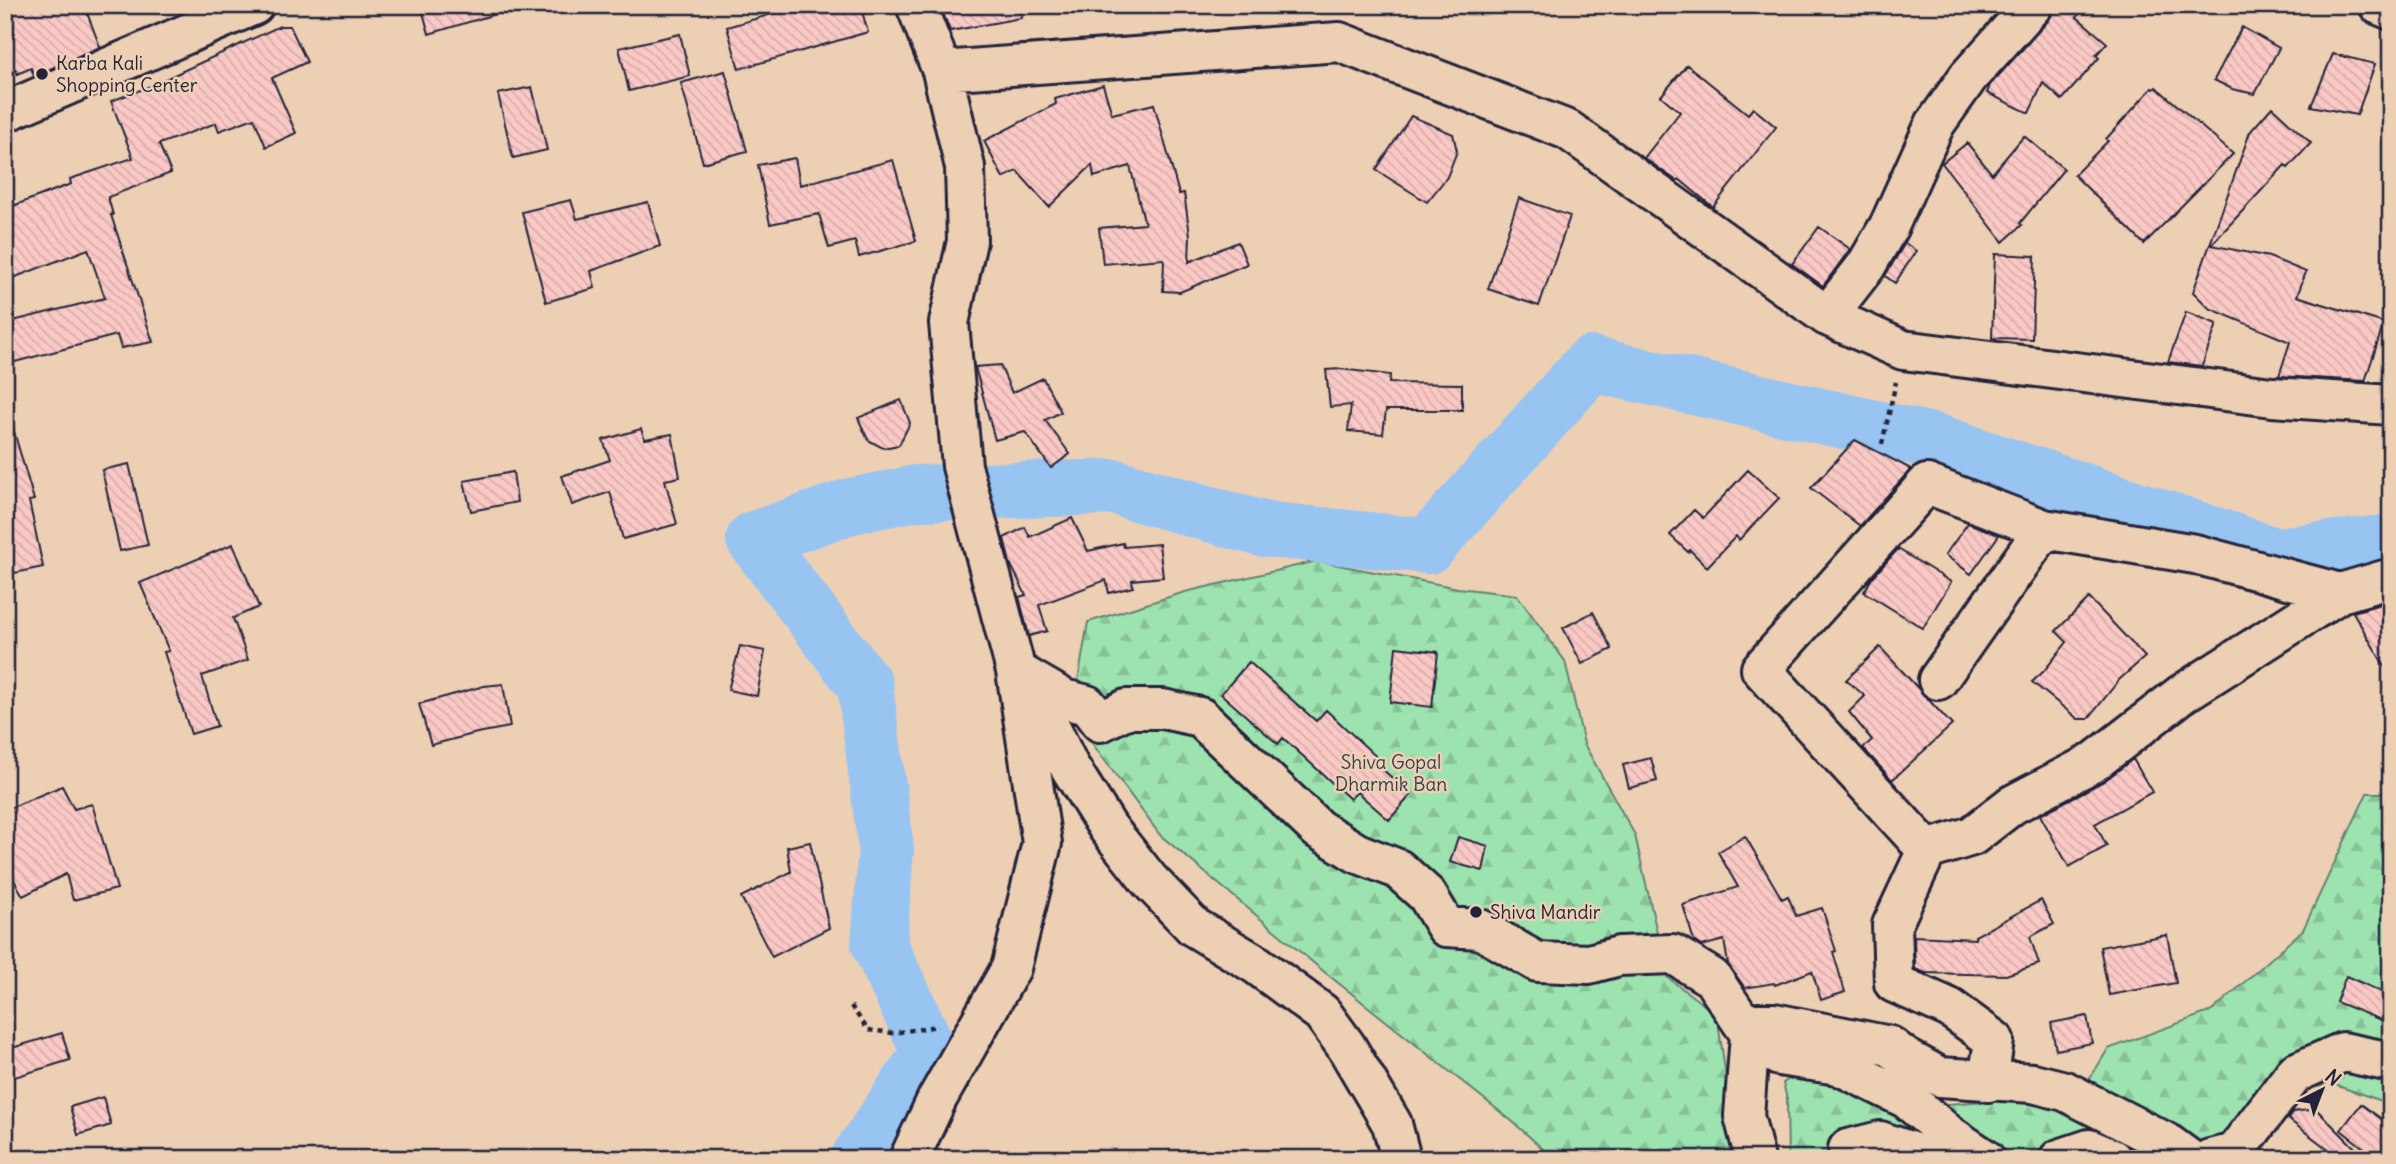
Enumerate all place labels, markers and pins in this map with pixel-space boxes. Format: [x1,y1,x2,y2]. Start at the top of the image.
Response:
place label: Karba Kali Shopping Center [56,51,198,97]
marker: Karba Kali Shopping Center [34,66,50,82]
place label: Shiva Mandir [1490,900,1601,924]
marker: Shiva Mandir [1468,904,1484,920]

